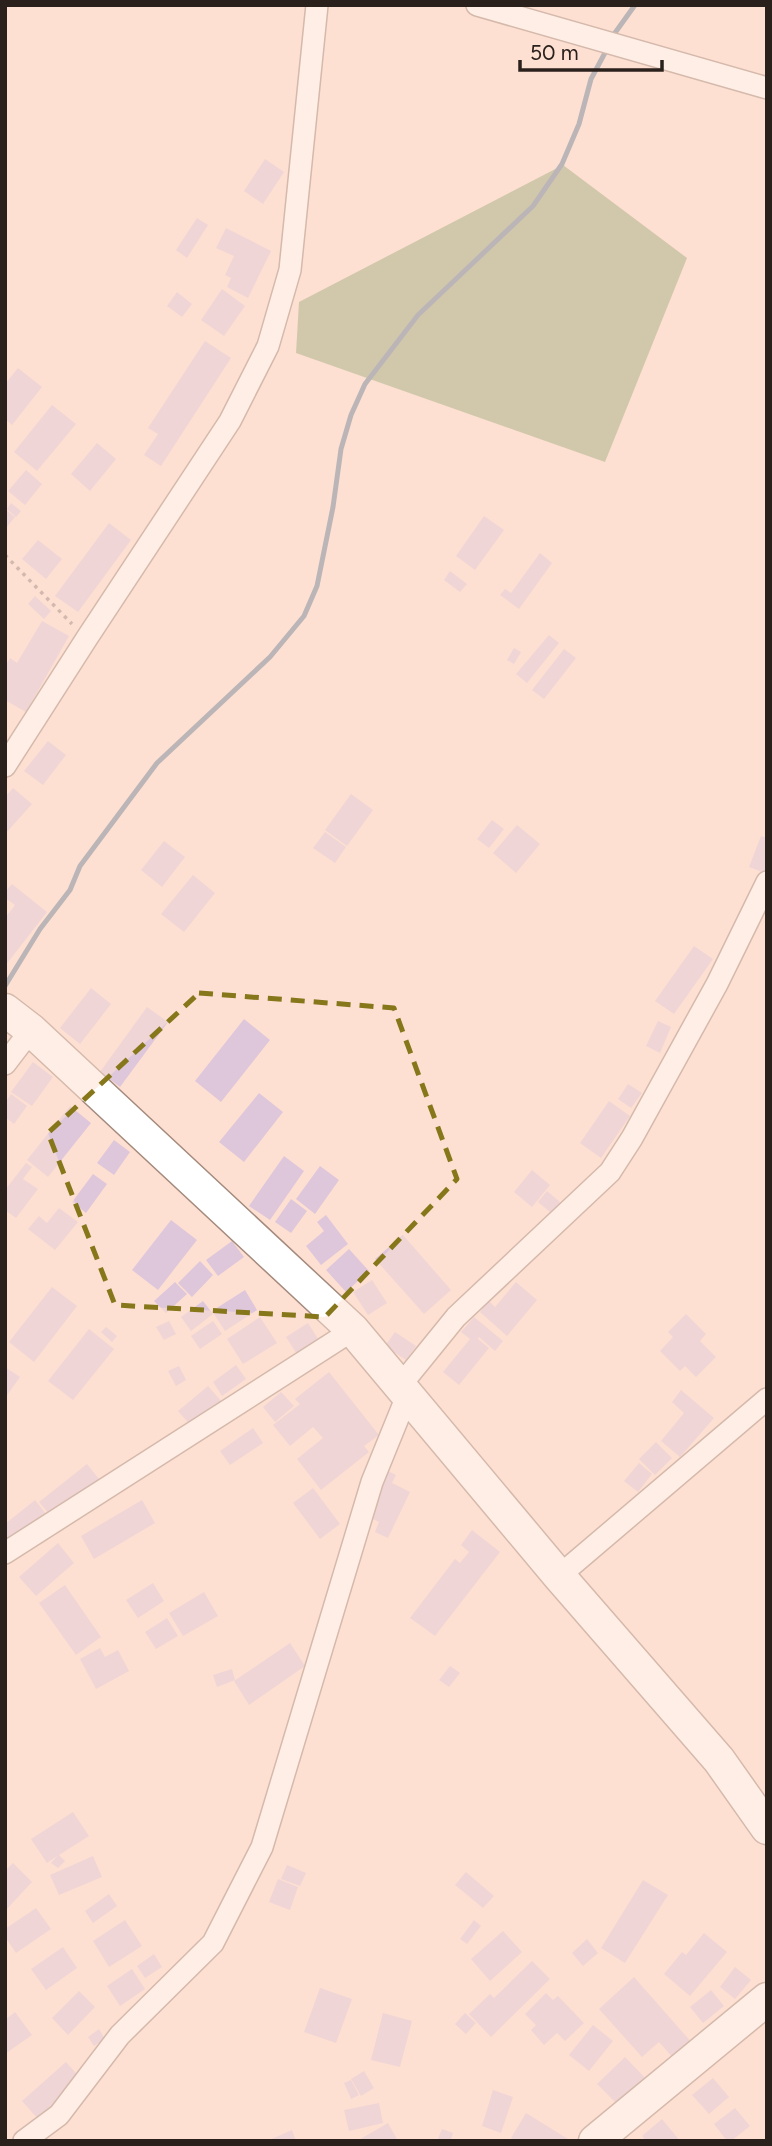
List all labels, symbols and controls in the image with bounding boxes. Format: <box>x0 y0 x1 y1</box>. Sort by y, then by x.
scale bar <box>520 28 662 72</box>
text: 50 m <box>530 40 579 65</box>

